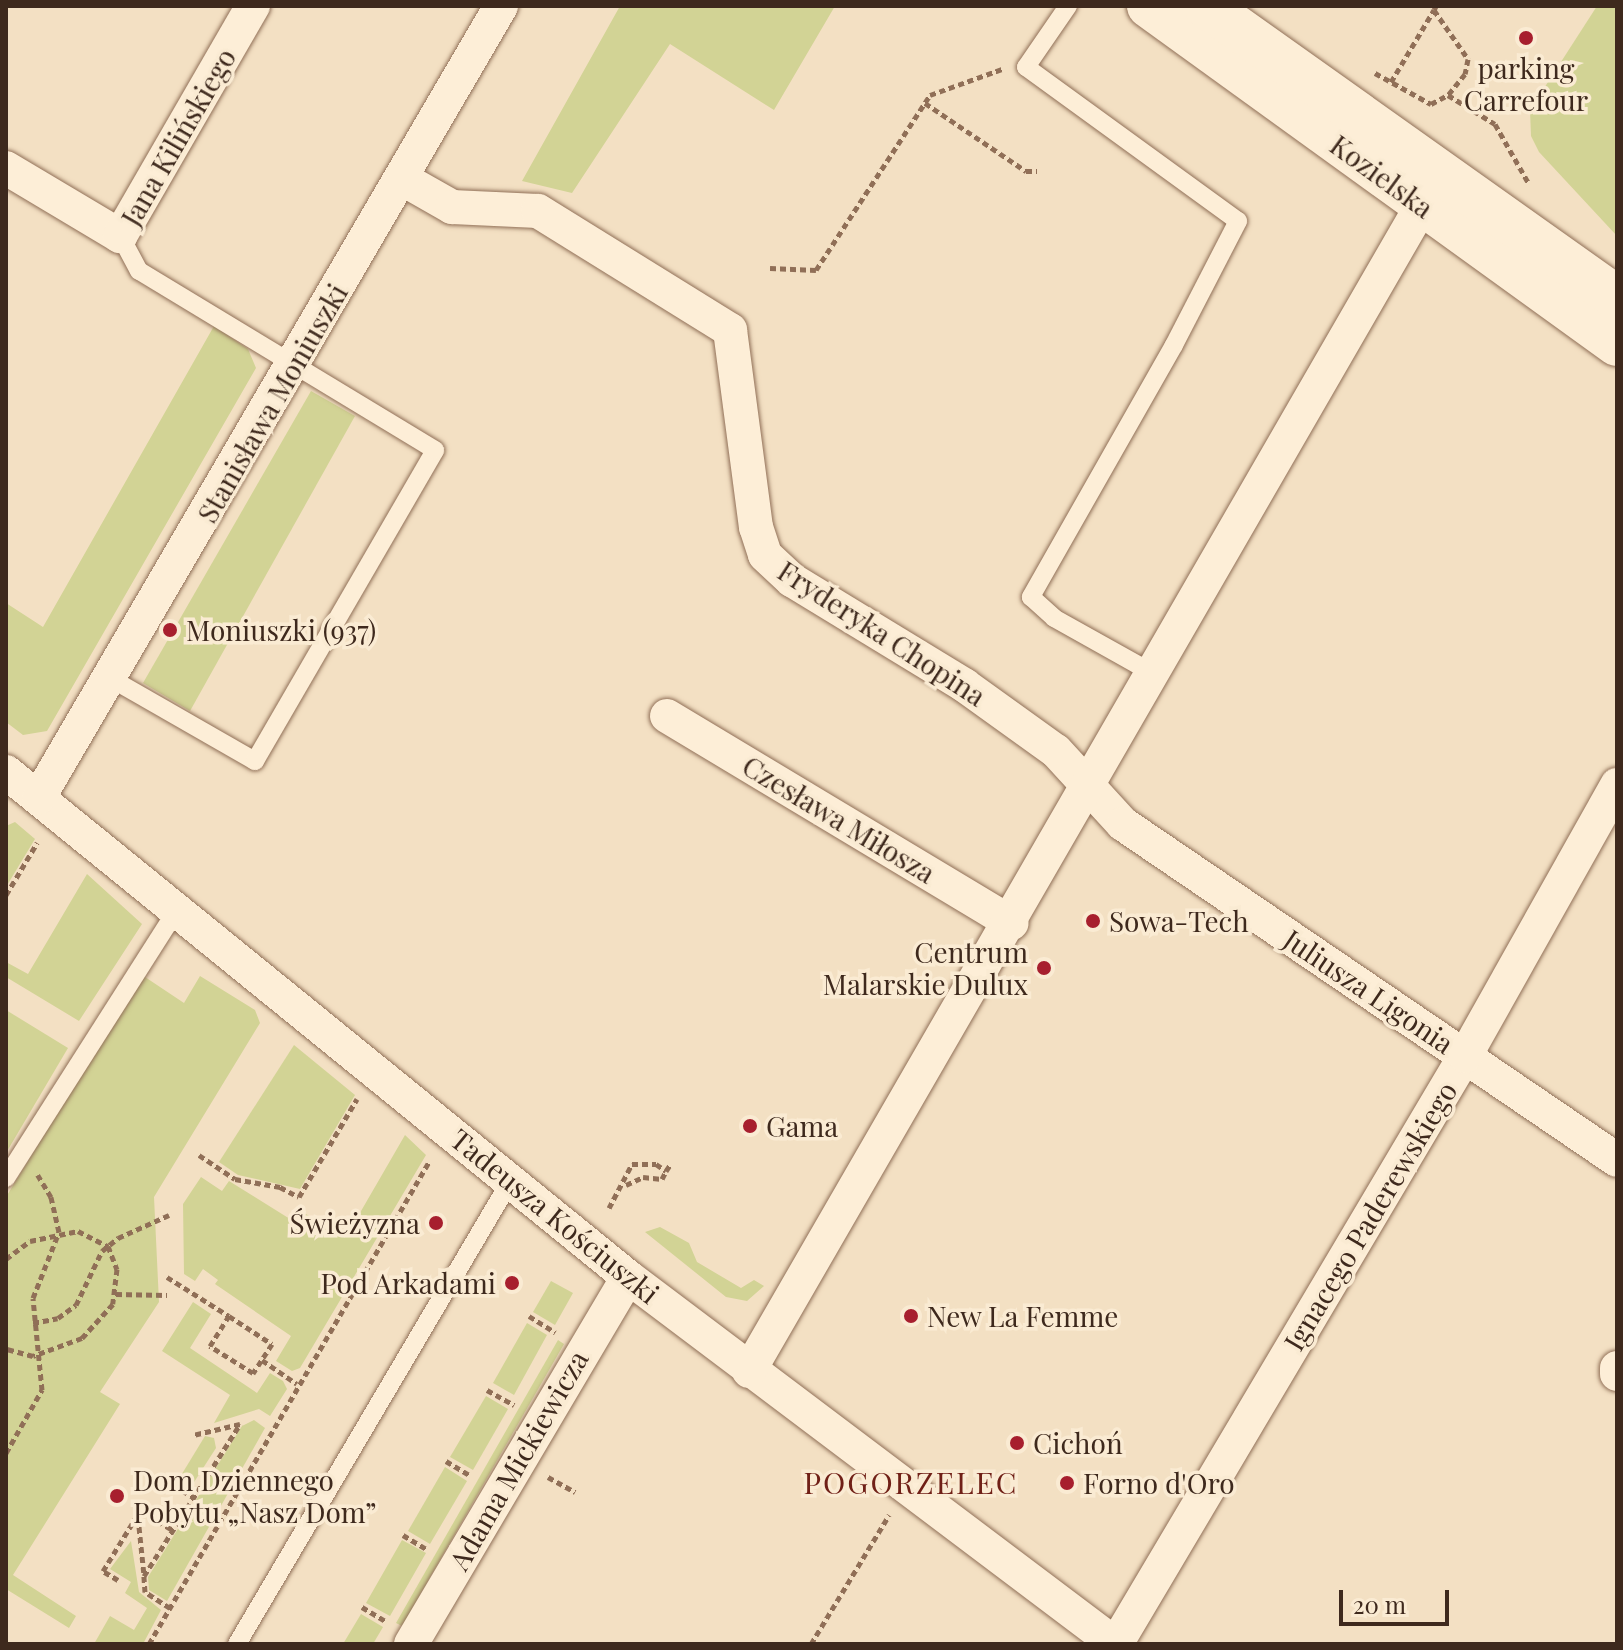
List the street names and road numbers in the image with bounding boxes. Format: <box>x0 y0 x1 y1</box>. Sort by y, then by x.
street label: Jana Kilińskiego <box>114 42 242 232</box>
street label: Kozielska <box>1324 127 1440 225</box>
street label: Stanisława Moniuszki <box>190 278 354 528</box>
street label: Fryderyka Chopina <box>772 553 992 713</box>
street label: Czesława Miłosza <box>737 748 941 890</box>
street label: Juliusza Ligonia <box>1278 922 1460 1060</box>
street label: Ignacego Paderewskiego <box>1276 1076 1464 1356</box>
street label: Tadeusza Kościuszki <box>444 1122 666 1310</box>
street label: Adama Mickiewicza <box>441 1344 595 1576</box>

